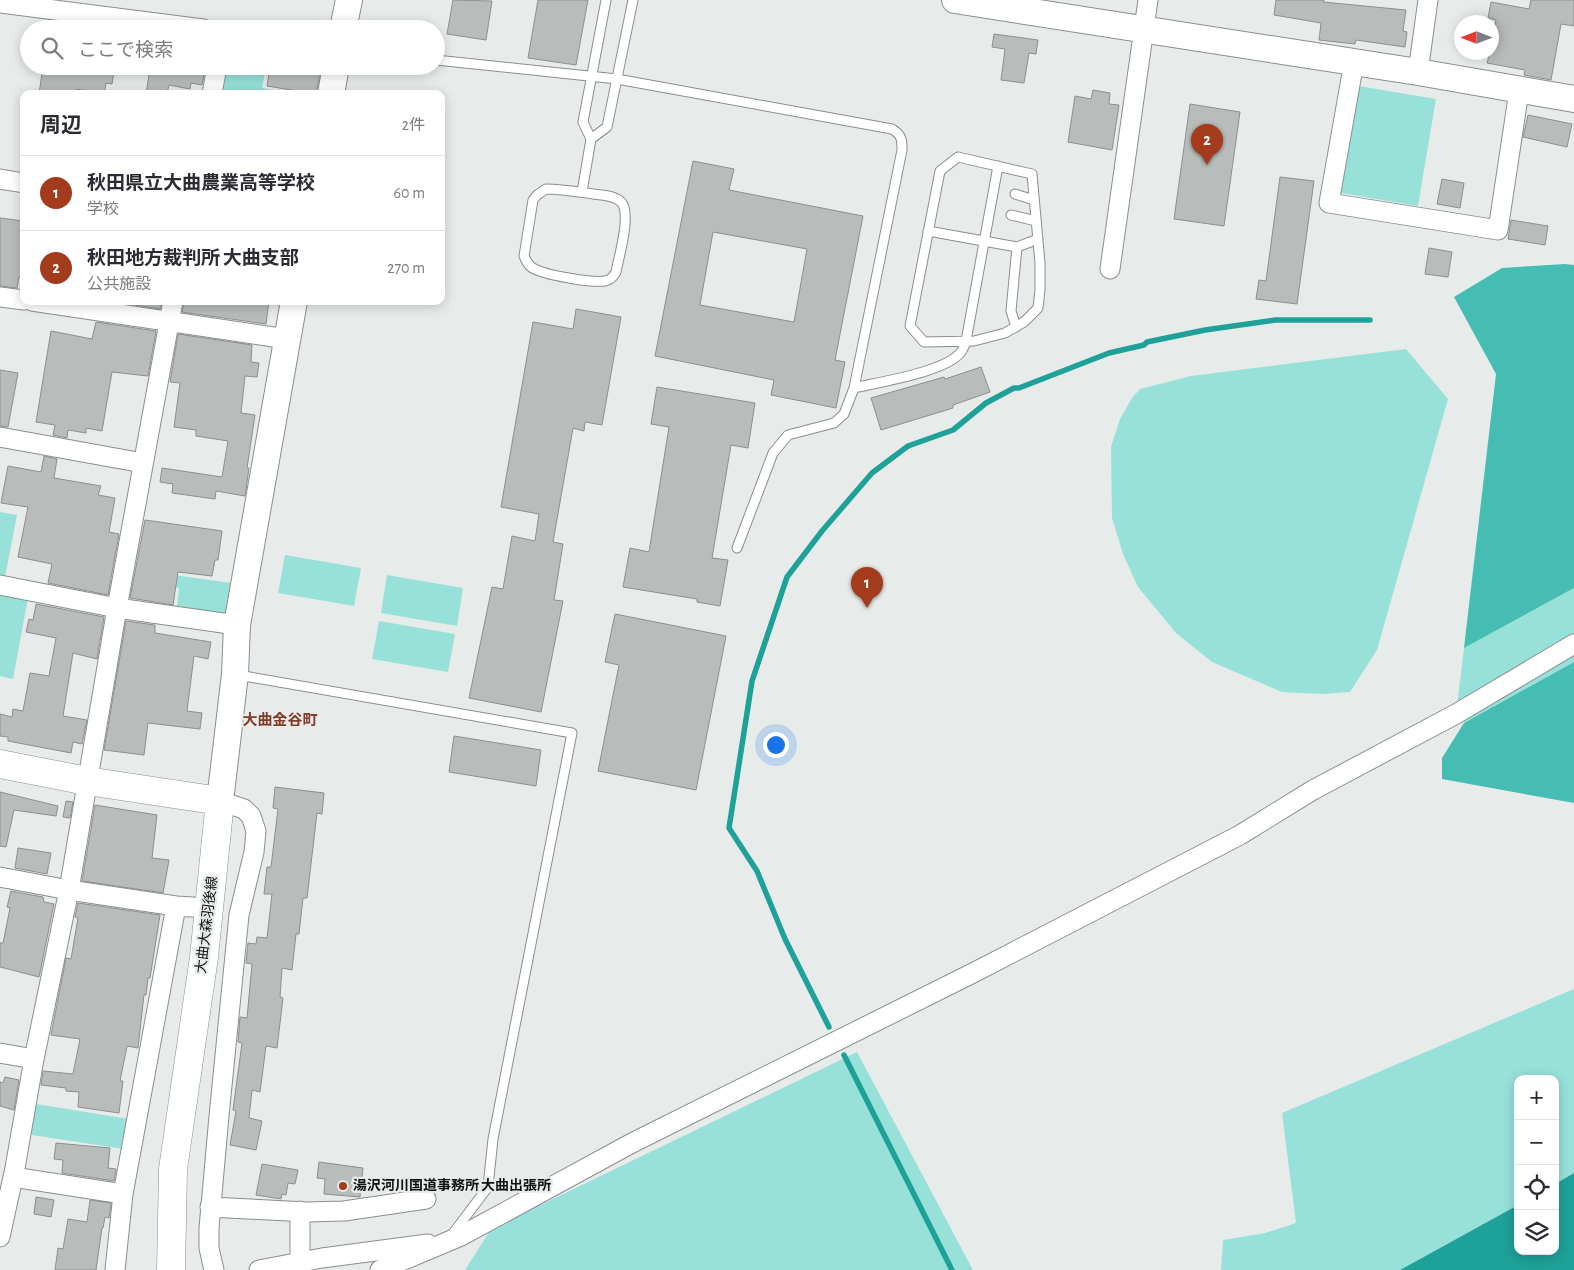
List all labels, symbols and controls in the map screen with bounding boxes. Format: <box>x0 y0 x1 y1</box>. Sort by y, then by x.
north arrow <box>1454 15 1499 60</box>
search box <box>20 20 445 75</box>
icon: search <box>38 34 66 62</box>
text: ここで検索 <box>78 41 173 60</box>
text: 周辺 <box>40 115 82 136</box>
text: 2件 <box>402 117 425 133</box>
pin: 2 <box>1191 124 1223 165</box>
text: 秋田県立大曲農業高等学校 <box>87 174 315 193</box>
text: 1 <box>53 185 59 201</box>
text: 60 m <box>394 185 425 201</box>
text: 学校 <box>87 201 119 217</box>
text: 秋田地方裁判所 大曲支部 <box>87 249 299 268</box>
text: 2 <box>52 260 60 276</box>
text: 270 m <box>387 260 425 276</box>
text: 公共施設 <box>87 276 151 292</box>
pin: 1 <box>851 567 883 608</box>
district label: 大曲金谷町 <box>242 712 318 728</box>
your location <box>763 732 789 758</box>
street label: 大曲大森羽後線 <box>193 875 220 974</box>
map controls <box>1514 1075 1559 1255</box>
button: + <box>1514 1075 1559 1120</box>
button: − <box>1514 1120 1559 1165</box>
button: locate <box>1514 1165 1559 1210</box>
place label: 湯沢河川国道事務所 大曲出張所 <box>353 1178 551 1193</box>
marker: 湯沢河川国道事務所 大曲出張所 <box>337 1180 349 1192</box>
button: layers <box>1514 1210 1559 1255</box>

